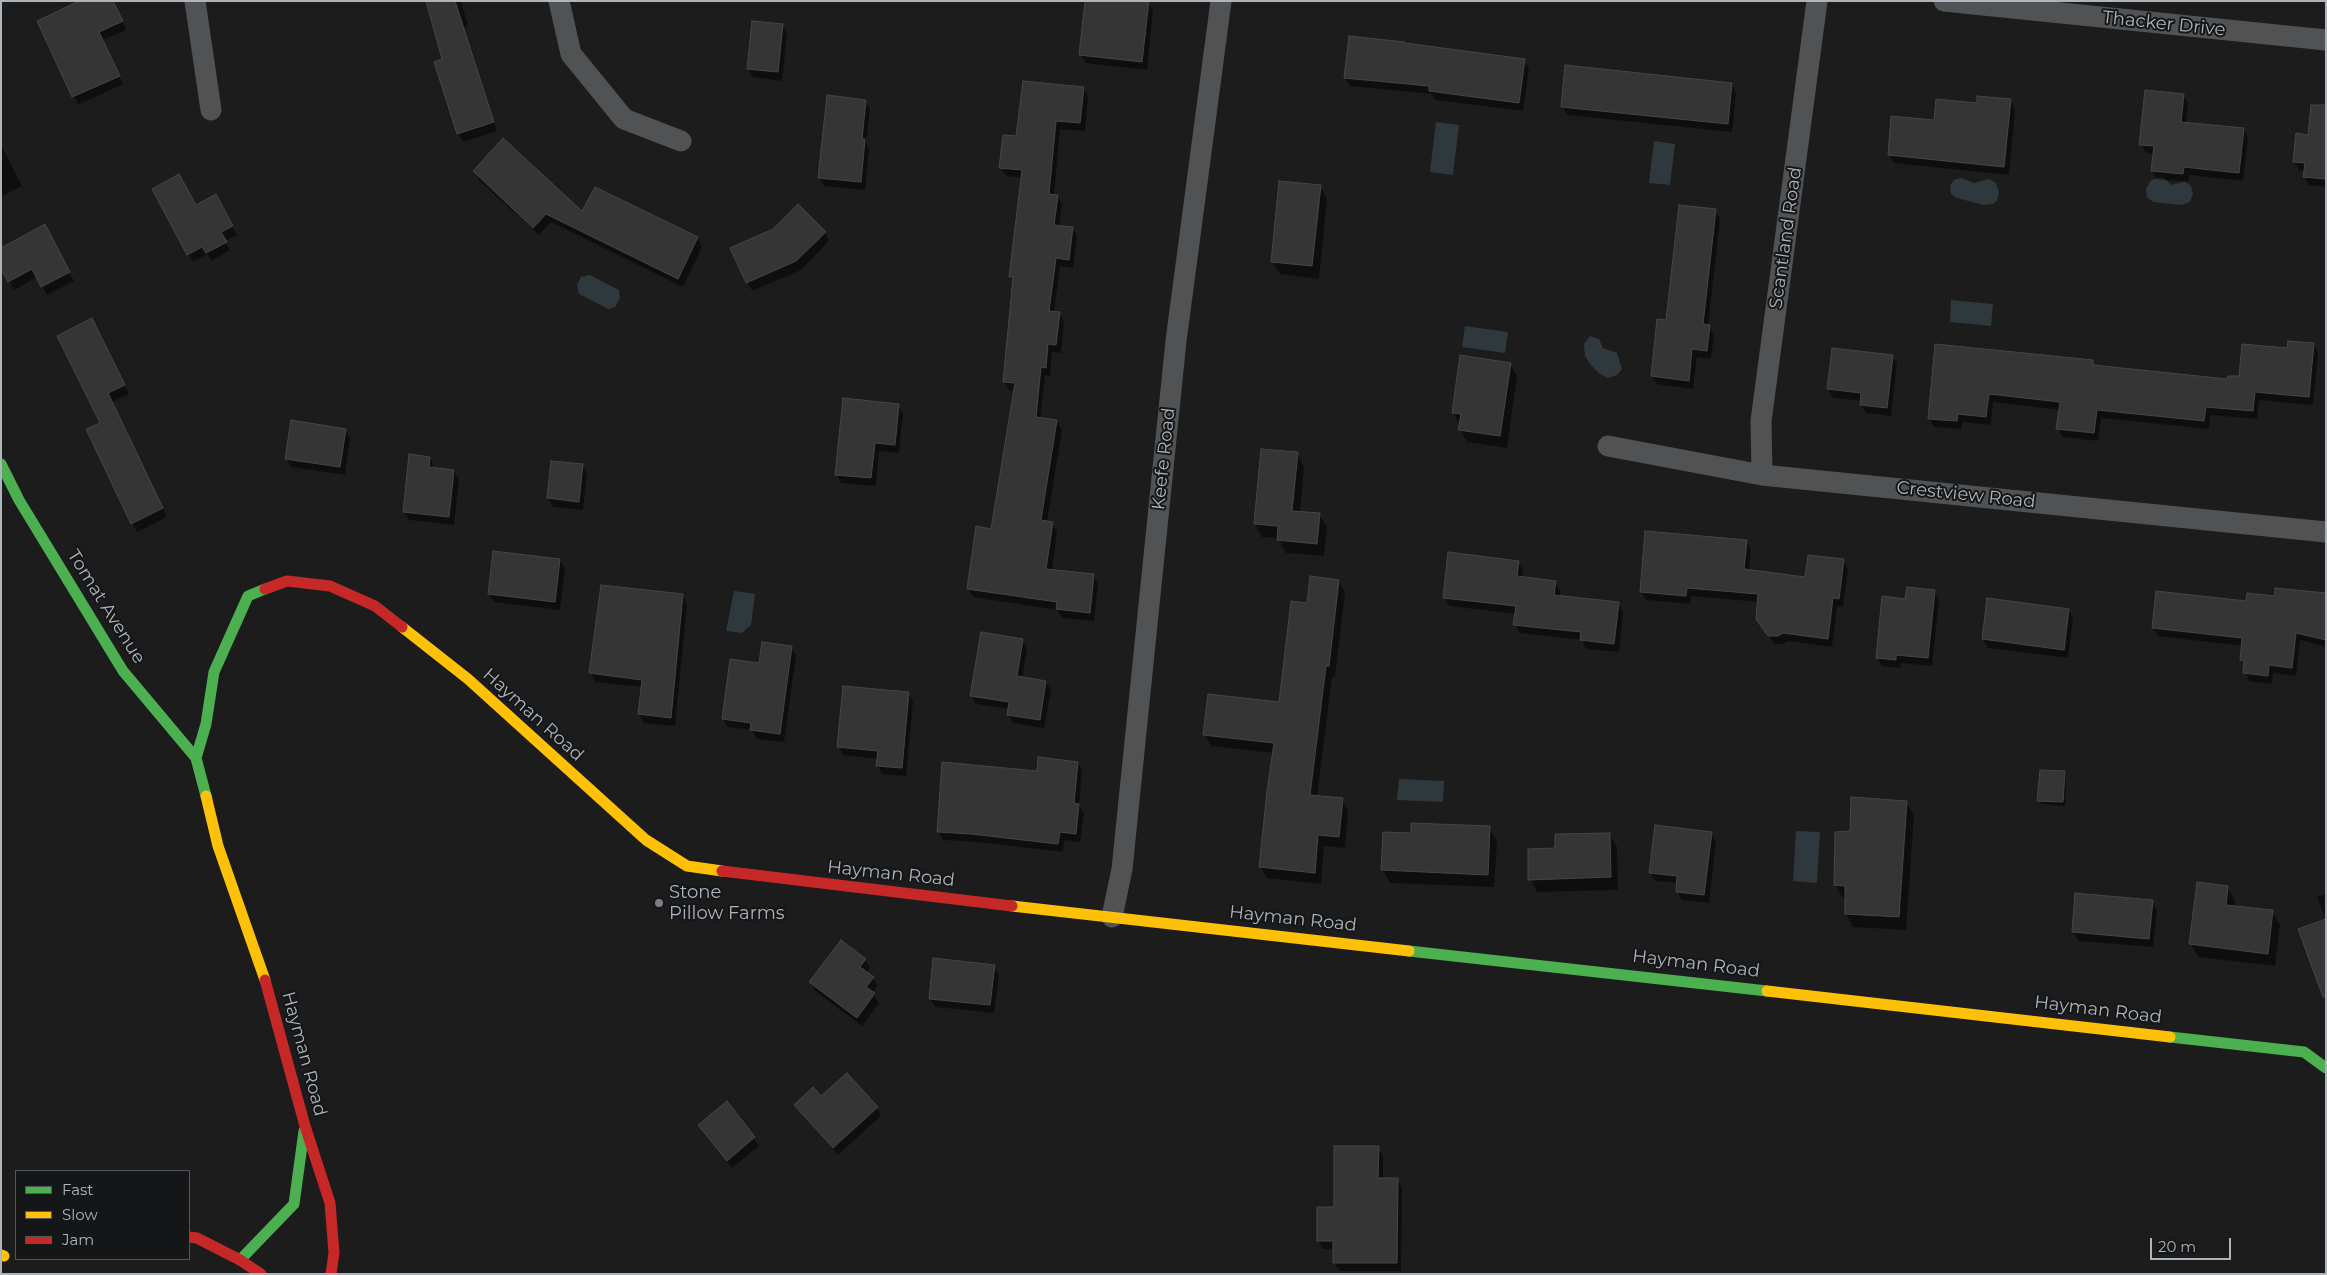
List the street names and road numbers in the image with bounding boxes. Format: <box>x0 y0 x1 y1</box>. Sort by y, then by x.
street label: Thacker Drive <box>2101 7 2227 41</box>
street label: Scantland Road <box>1765 166 1807 310</box>
street label: Keefe Road <box>1148 407 1180 511</box>
street label: Crestview Road <box>1896 477 2036 513</box>
street label: Tomat Avenue <box>62 546 150 668</box>
street label: Hayman Road <box>478 664 588 766</box>
street label: Hayman Road <box>826 857 956 891</box>
street label: Hayman Road <box>1228 902 1358 936</box>
street label: Hayman Road <box>1631 945 1761 983</box>
street label: Hayman Road <box>277 989 331 1119</box>
street label: Hayman Road <box>2033 991 2163 1029</box>

